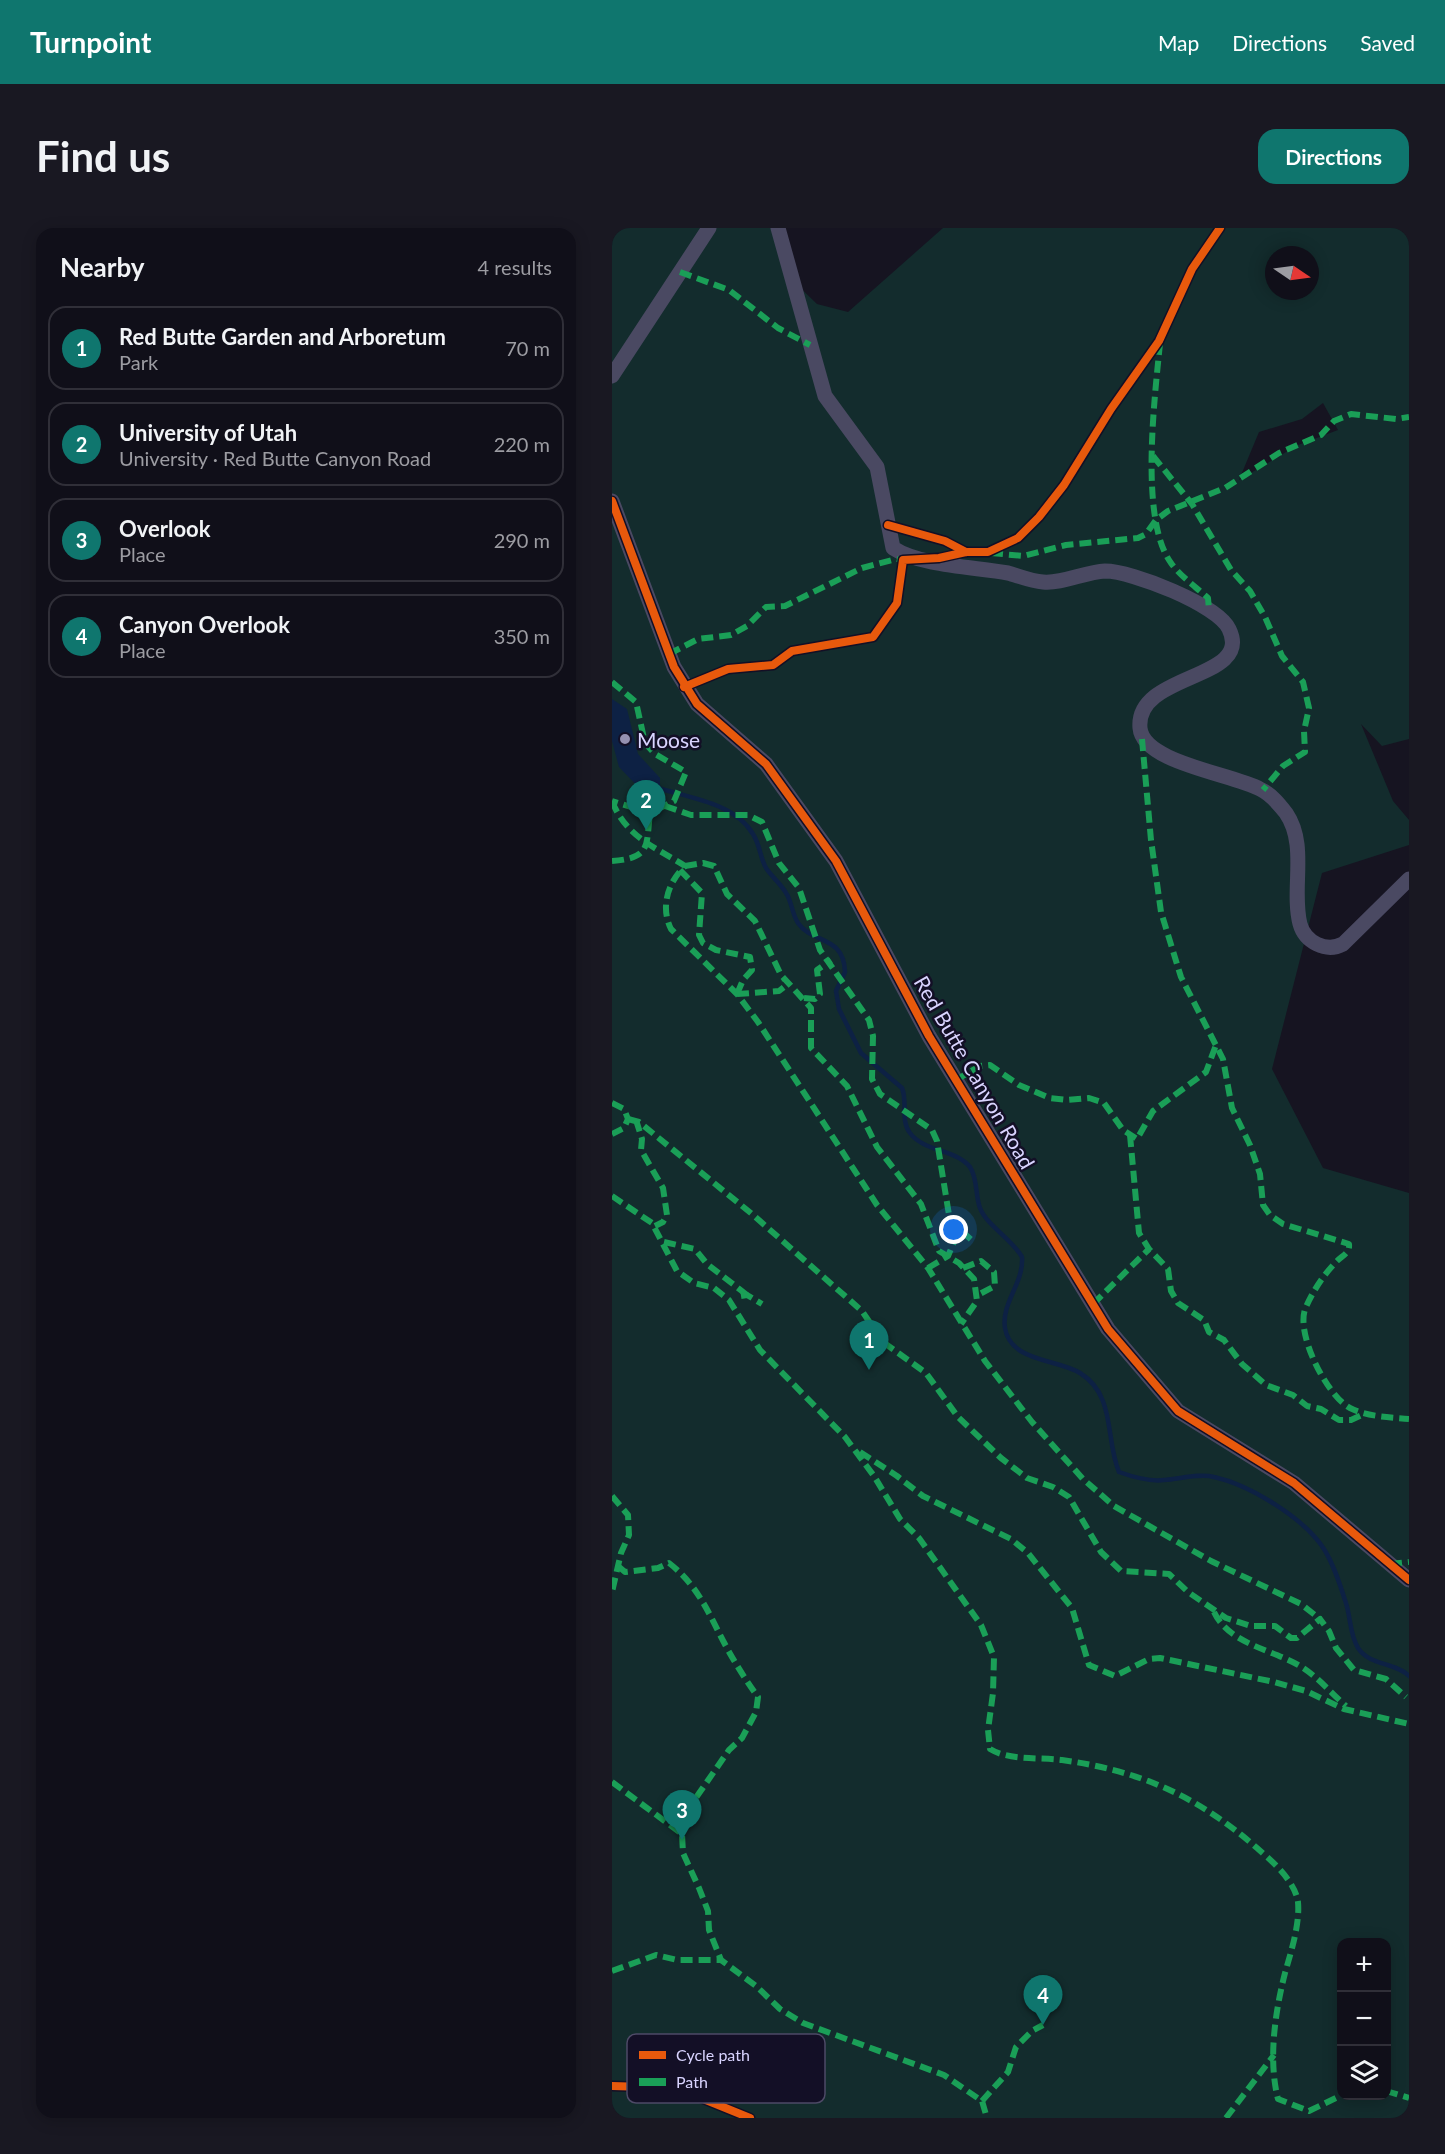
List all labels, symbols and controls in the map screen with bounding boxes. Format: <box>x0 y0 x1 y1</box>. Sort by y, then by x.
text: Turnpoint <box>30 25 151 59</box>
text: Map <box>1158 30 1199 55</box>
text: Directions <box>1232 30 1327 55</box>
text: Saved <box>1360 30 1415 55</box>
button: Directions <box>1258 129 1409 184</box>
text: Find us <box>36 131 170 181</box>
north arrow <box>1265 246 1319 300</box>
text: Nearby <box>60 251 145 283</box>
text: 4 results <box>477 255 552 279</box>
text: Red Butte Garden and Arboretum <box>119 323 446 350</box>
text: 1 <box>76 336 87 360</box>
text: 70 m <box>505 336 550 360</box>
text: Park <box>119 350 158 374</box>
text: University of Utah <box>119 419 297 446</box>
text: 2 <box>76 432 87 456</box>
text: 220 m <box>494 432 550 456</box>
text: University · Red Butte Canyon Road <box>119 446 431 470</box>
text: Overlook <box>119 515 210 542</box>
text: 3 <box>76 528 87 552</box>
text: 290 m <box>494 528 550 552</box>
text: Place <box>119 542 166 566</box>
text: Canyon Overlook <box>119 611 290 638</box>
text: 4 <box>76 624 87 648</box>
text: 350 m <box>494 624 550 648</box>
text: Place <box>119 638 166 662</box>
place label: Moose <box>637 727 700 752</box>
marker: Moose <box>618 732 632 746</box>
pin: 2 <box>627 780 666 830</box>
street label: Red Butte Canyon Road <box>910 971 1040 1173</box>
your location <box>939 1215 968 1244</box>
pin: 1 <box>850 1320 888 1370</box>
pin: 3 <box>662 1790 702 1840</box>
map controls <box>1337 1938 1391 2100</box>
button: + <box>1337 1938 1391 1992</box>
pin: 4 <box>1024 1976 1062 2025</box>
button: − <box>1337 1992 1391 2046</box>
legend <box>627 2034 825 2103</box>
text: Cycle path <box>676 2045 750 2064</box>
button: layers <box>1337 2046 1391 2100</box>
text: Path <box>676 2072 708 2091</box>

